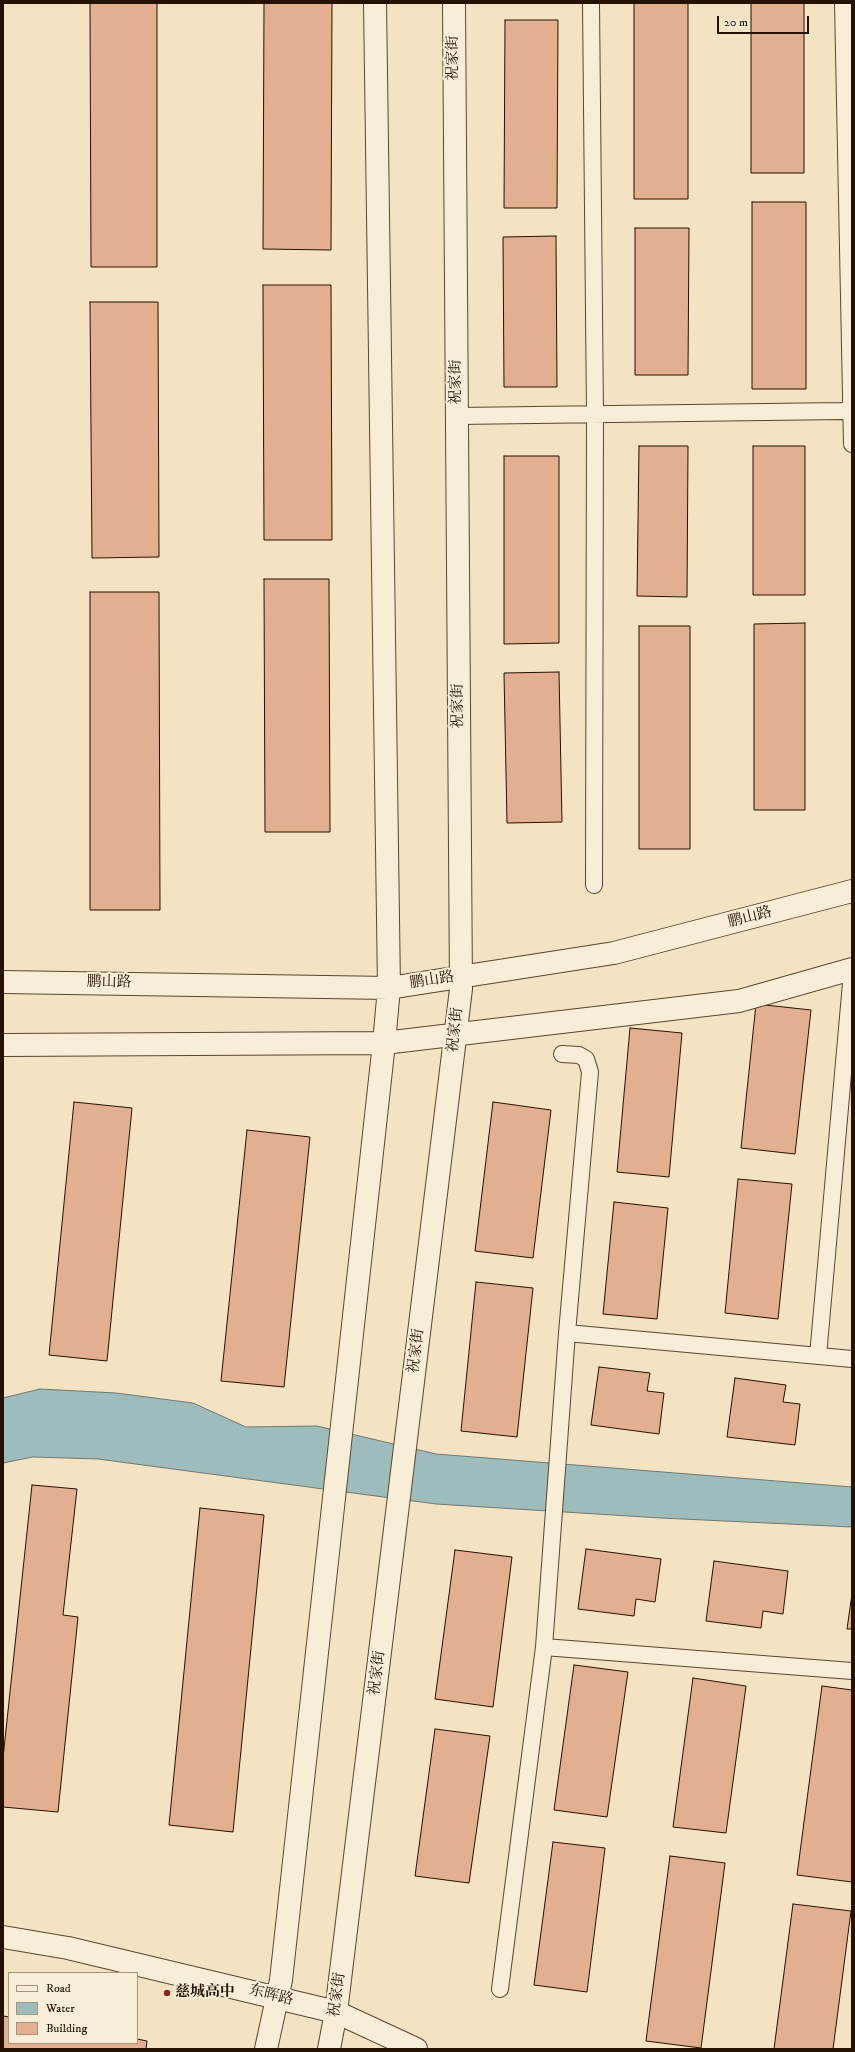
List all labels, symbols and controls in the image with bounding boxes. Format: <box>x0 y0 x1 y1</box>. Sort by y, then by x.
scale bar <box>719 8 811 34</box>
text: 20 m <box>724 15 748 30</box>
street label: 祝家街 <box>445 36 463 80</box>
street label: 祝家街 <box>448 360 466 404</box>
street label: 祝家街 <box>450 684 468 728</box>
street label: 鹏山路 <box>726 904 774 932</box>
street label: 鹏山路 <box>408 969 456 993</box>
street label: 鹏山路 <box>86 974 132 992</box>
street label: 祝家街 <box>445 1007 467 1053</box>
street label: 祝家街 <box>405 1328 429 1374</box>
street label: 祝家街 <box>366 1650 390 1696</box>
street label: 祝家街 <box>326 1971 350 2019</box>
legend <box>8 1972 138 2044</box>
text: Road <box>46 1981 71 1996</box>
street label: 东晖路 <box>247 1982 295 2010</box>
place label: 慈城高中 <box>175 1984 235 2002</box>
marker: 慈城高中 <box>162 1988 172 1998</box>
text: Water <box>46 2001 75 2016</box>
text: Building <box>46 2021 87 2036</box>

